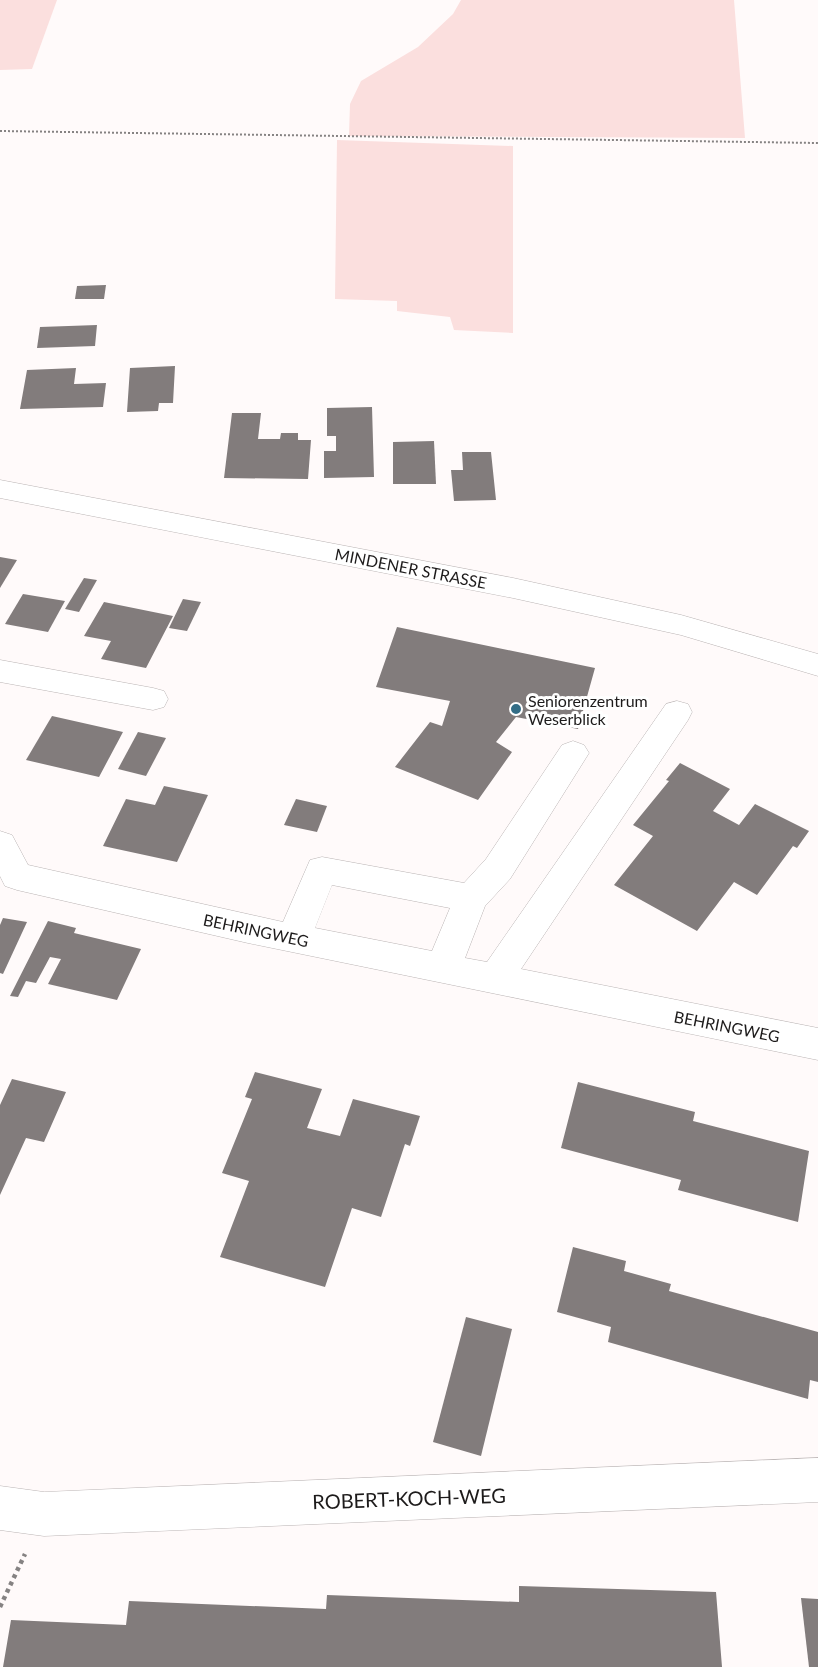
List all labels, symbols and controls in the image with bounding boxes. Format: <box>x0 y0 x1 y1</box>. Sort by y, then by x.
street label: MINDENER STRASSE <box>334 544 488 592</box>
place label: Seniorenzentrum Weserblick <box>528 691 648 728</box>
marker: Seniorenzentrum Weserblick <box>509 702 523 716</box>
street label: BEHRINGWEG <box>202 910 310 950</box>
street label: BEHRINGWEG <box>672 1006 782 1046</box>
street label: ROBERT-KOCH-WEG <box>312 1483 506 1513</box>

